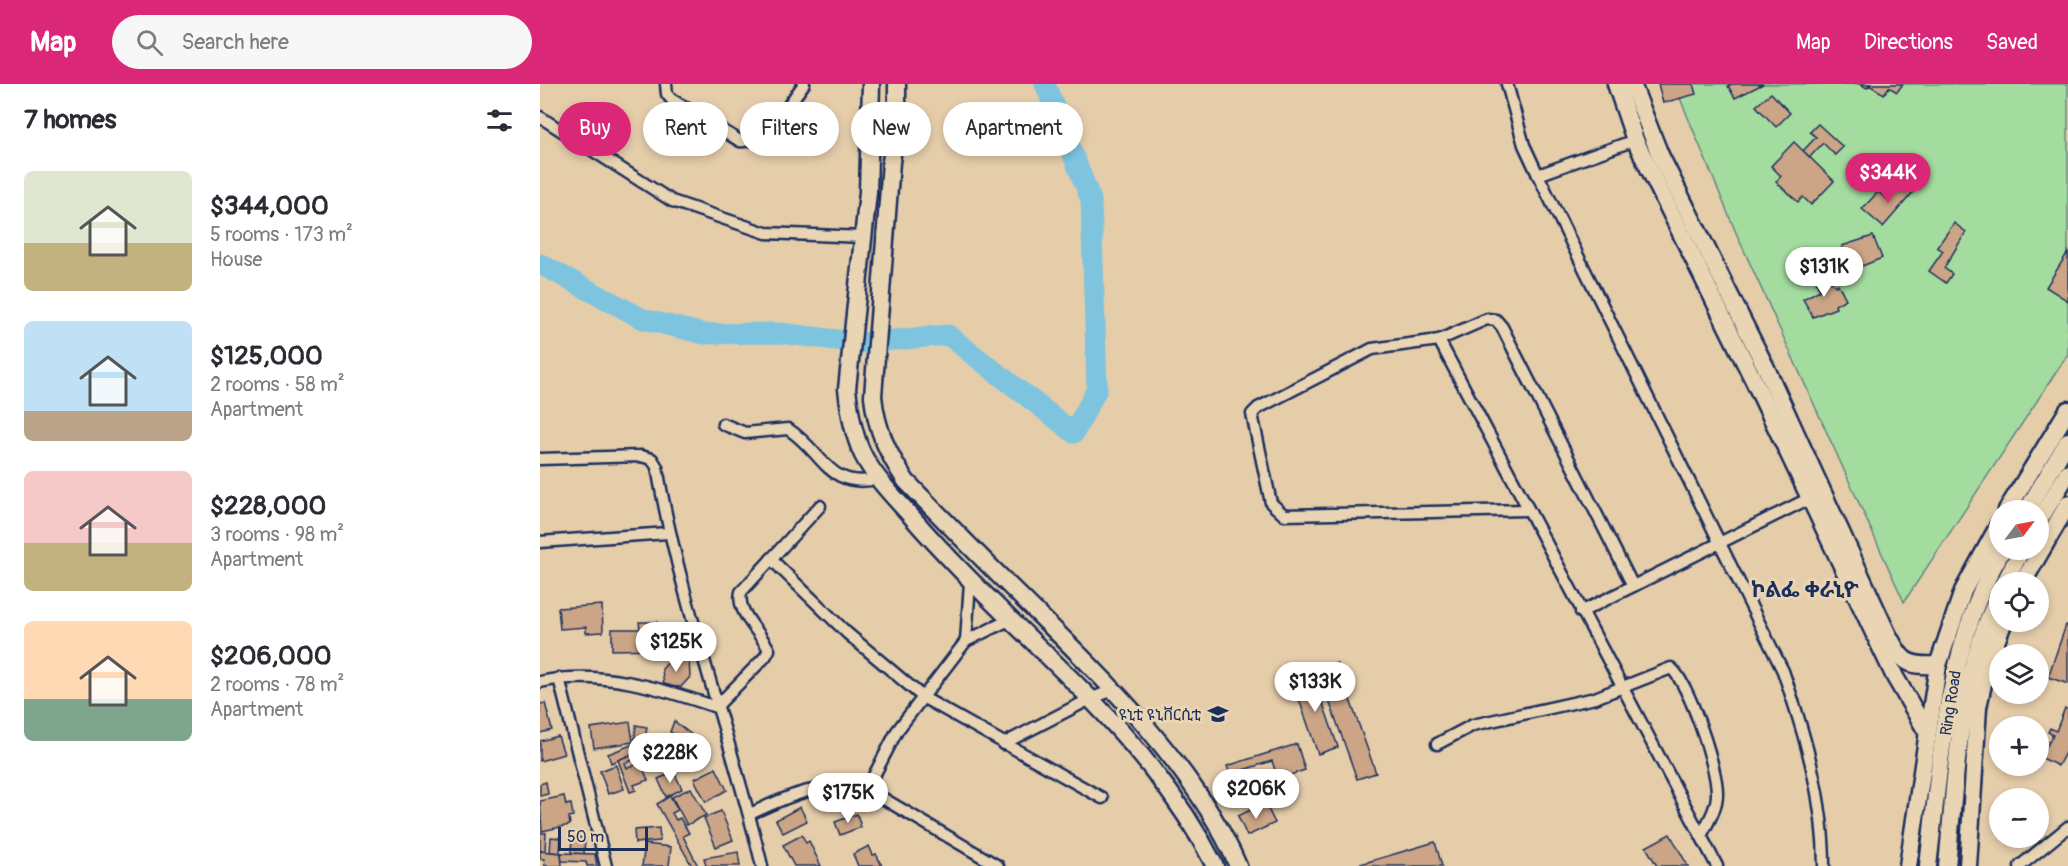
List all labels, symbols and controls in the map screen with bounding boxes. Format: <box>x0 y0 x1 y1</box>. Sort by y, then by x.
search box <box>112 15 532 69</box>
text: Map <box>30 25 76 60</box>
icon: search <box>133 26 166 59</box>
text: Search here <box>181 28 289 56</box>
text: Map <box>1796 29 1831 56</box>
text: Directions <box>1864 29 1953 56</box>
text: Saved <box>1986 29 2038 56</box>
chip: Buy <box>558 102 631 156</box>
chip: Rent <box>643 102 728 156</box>
chip: Filters <box>740 102 839 156</box>
chip: New <box>851 102 931 156</box>
chip: Apartment <box>943 102 1083 156</box>
text: 7 homes <box>24 104 116 136</box>
icon: filters <box>483 104 516 137</box>
pin: $344K <box>1846 153 1930 204</box>
text: $344K <box>1859 160 1917 185</box>
text: $344,000 <box>210 190 329 222</box>
icon: home <box>72 195 144 267</box>
text: 5 rooms · 173 m² <box>210 222 353 247</box>
text: House <box>210 247 262 272</box>
pin: $131K <box>1782 247 1866 298</box>
text: $131K <box>1799 254 1849 279</box>
text: $125,000 <box>210 340 323 372</box>
icon: home <box>72 345 144 417</box>
text: 2 rooms · 58 m² <box>210 372 345 397</box>
text: Apartment <box>210 397 303 422</box>
text: $228,000 <box>210 490 326 522</box>
icon: home <box>72 495 144 567</box>
north arrow <box>1989 500 2049 560</box>
map controls <box>1989 500 2049 848</box>
text: 3 rooms · 98 m² <box>210 522 344 547</box>
text: Apartment <box>210 547 303 572</box>
button: locate <box>1989 572 2049 632</box>
district label: ኮልፌ ቀራኒዮ <box>1751 576 1860 604</box>
pin: $125K <box>634 622 718 673</box>
text: $125K <box>650 629 702 654</box>
text: $206,000 <box>210 640 331 672</box>
button: layers <box>1989 644 2049 704</box>
icon: home <box>72 645 144 717</box>
pin: $133K <box>1273 662 1357 713</box>
text: $133K <box>1288 669 1342 694</box>
street label: Ring Road <box>1936 669 1966 737</box>
text: 2 rooms · 78 m² <box>210 672 344 697</box>
text: Apartment <box>210 697 303 722</box>
school or university icon: ዩኒቲ ዩኒቨርሲቲ <box>1206 702 1230 726</box>
place label: ዩኒቲ ዩኒቨርሲቲ <box>1118 705 1201 725</box>
button: + <box>1989 716 2049 776</box>
pin: $228K <box>628 733 712 784</box>
text: $228K <box>642 740 698 765</box>
pin: $206K <box>1214 769 1298 820</box>
pin: $175K <box>806 773 890 824</box>
text: $206K <box>1226 776 1286 801</box>
text: $175K <box>822 780 874 805</box>
button: − <box>1989 788 2049 848</box>
scale bar <box>558 824 648 852</box>
text: 50 m <box>567 827 604 847</box>

